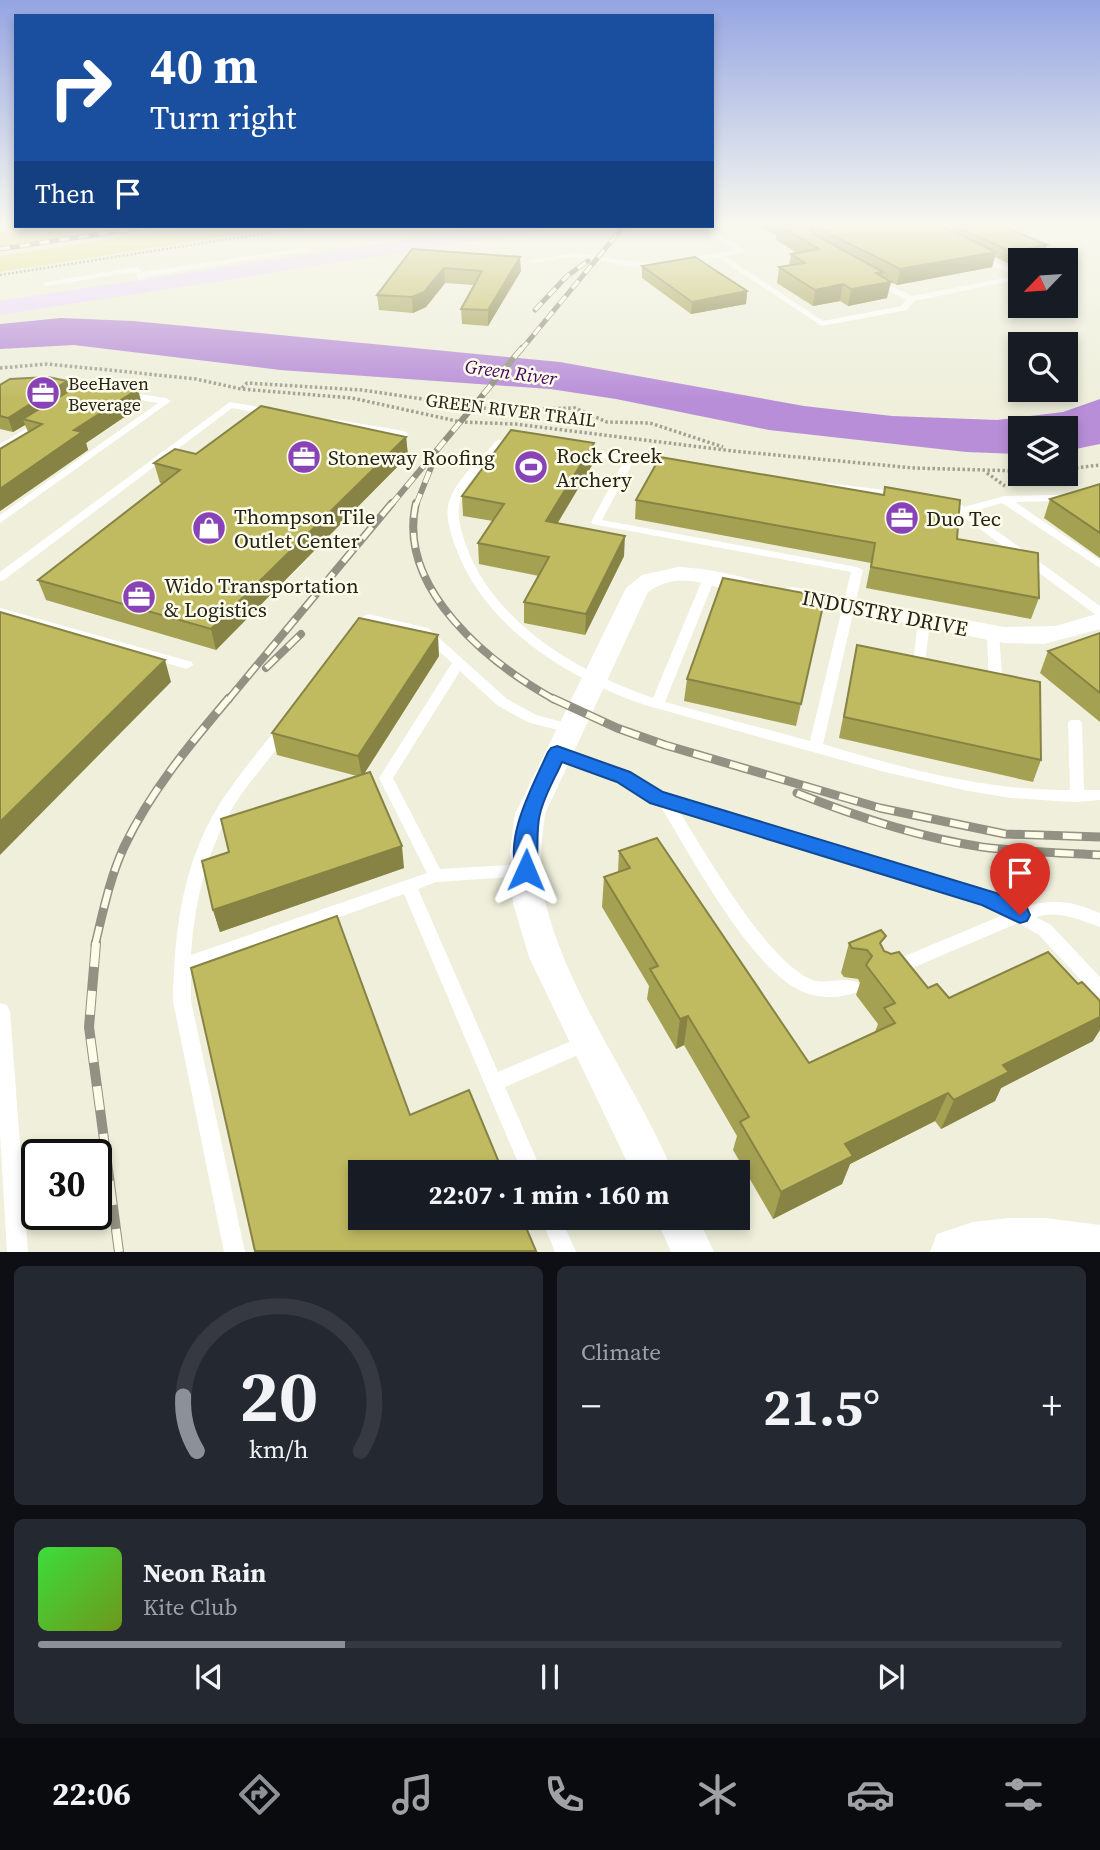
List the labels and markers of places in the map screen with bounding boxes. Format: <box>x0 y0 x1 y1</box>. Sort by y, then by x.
place label: BeeHaven Beverage <box>68 371 149 417</box>
office icon: BeeHaven Beverage <box>24 374 62 412</box>
office icon: Stoneway Roofing <box>285 438 323 476</box>
place label: Rock Creek Archery <box>556 441 663 494</box>
place label: Stoneway Roofing <box>328 443 495 472</box>
sports icon: Rock Creek Archery <box>512 448 550 486</box>
office icon: Duo Tec <box>883 499 921 537</box>
place label: Thompson Tile Outlet Center <box>234 502 375 555</box>
place label: Duo Tec <box>926 504 1001 533</box>
shop icon: Thompson Tile Outlet Center <box>190 509 228 547</box>
place label: Wido Transportation & Logistics <box>164 571 359 624</box>
office icon: Wido Transportation & Logistics <box>120 578 158 616</box>
pin <box>990 843 1050 915</box>

